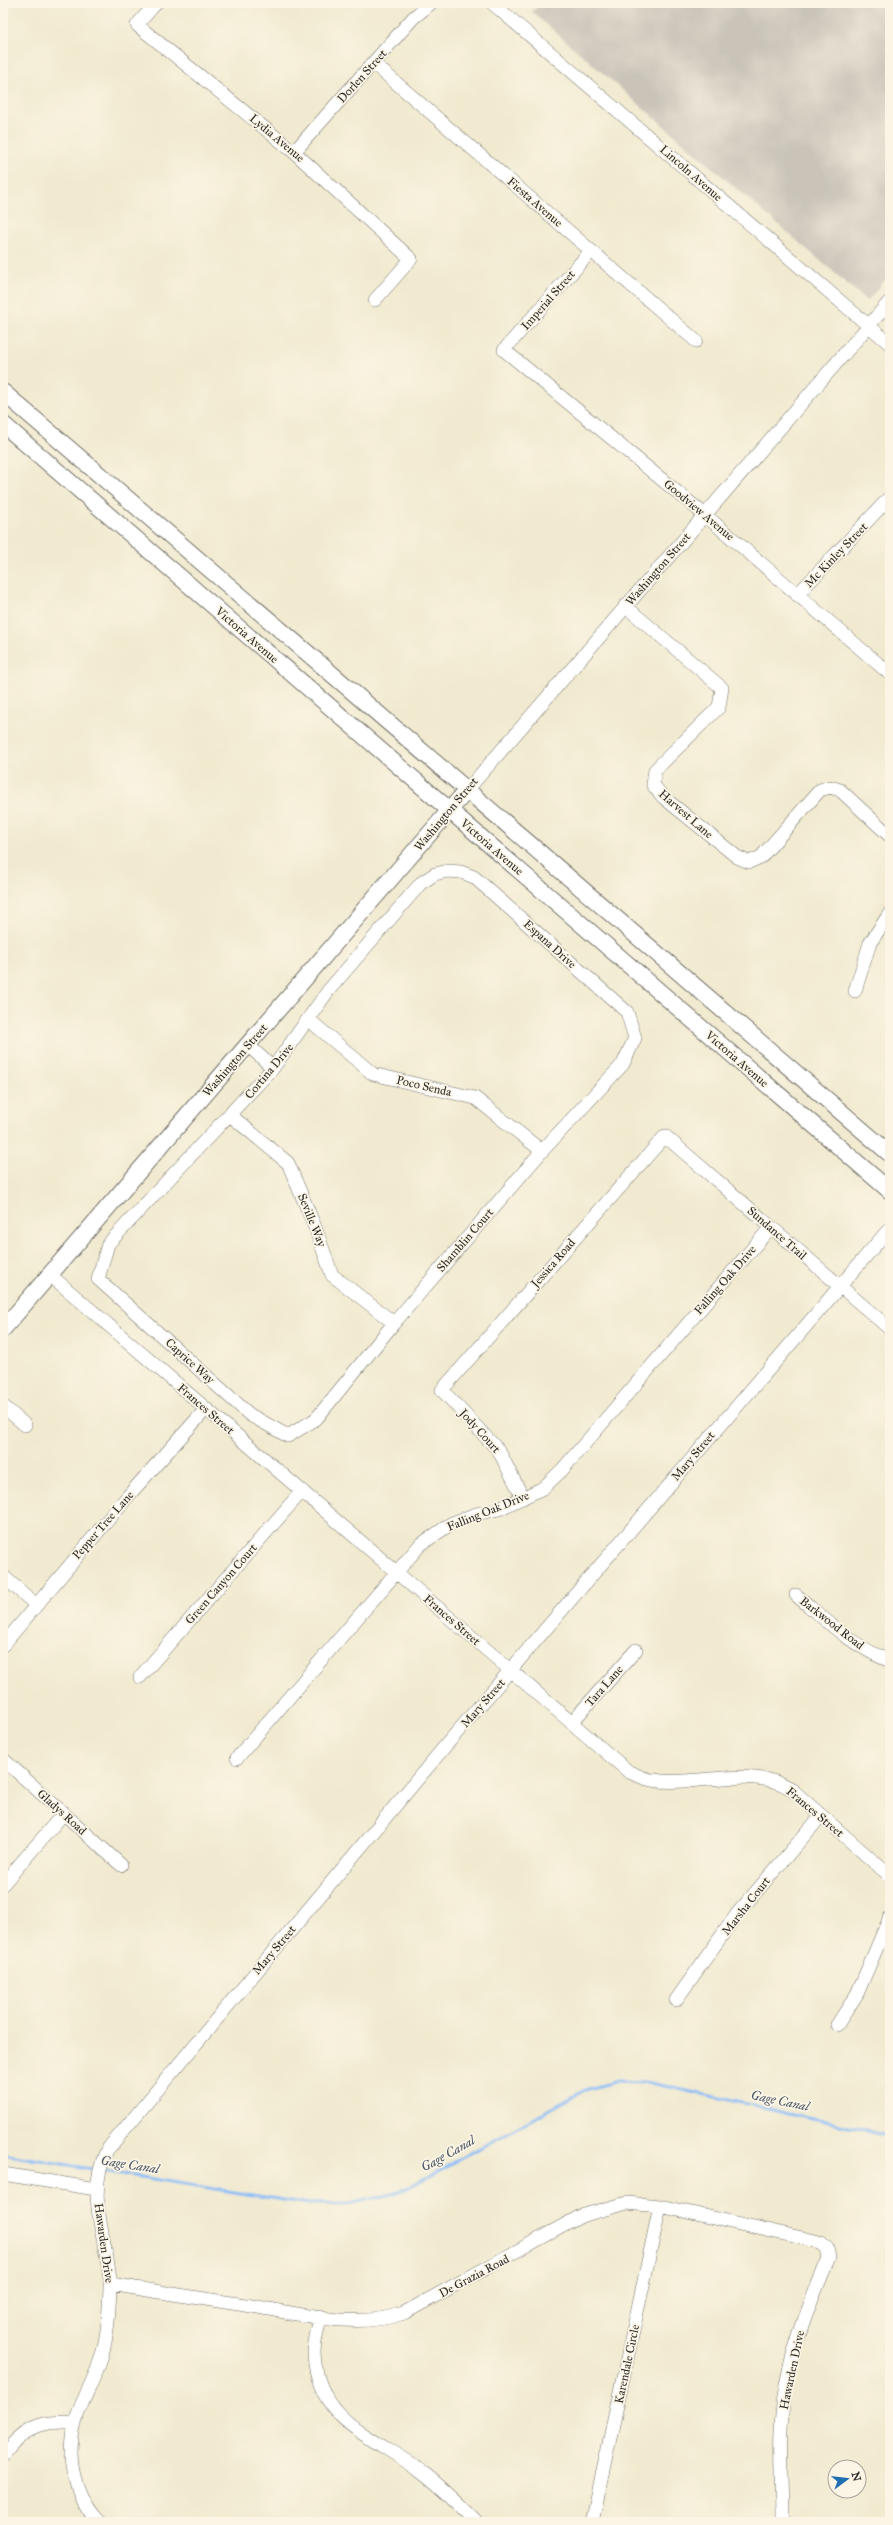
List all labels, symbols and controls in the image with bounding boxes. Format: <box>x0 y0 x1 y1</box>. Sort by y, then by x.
street label: Dorlen Street <box>334 46 390 106</box>
street label: Lydia Avenue <box>247 111 307 165</box>
street label: Lincoln Avenue <box>657 142 725 204</box>
street label: Fiesta Avenue <box>505 174 565 230</box>
street label: Imperial Street <box>518 267 578 333</box>
street label: Goodview Avenue <box>661 477 737 543</box>
street label: Mc Kinley Street <box>802 519 871 590</box>
street label: Washington Street <box>623 529 695 609</box>
street label: Victoria Avenue <box>212 603 281 666</box>
street label: Washington Street <box>411 774 482 854</box>
street label: Harvest Lane <box>656 787 716 841</box>
street label: Victoria Avenue <box>457 815 526 878</box>
street label: Espana Drive <box>521 917 579 971</box>
street label: Washington Street <box>200 1020 272 1100</box>
street label: Victoria Avenue <box>702 1027 771 1090</box>
street label: Cortina Drive <box>242 1040 296 1102</box>
street label: Poco Senda <box>395 1073 454 1099</box>
street label: Seville Way <box>295 1191 329 1249</box>
street label: Sundance Trail <box>744 1203 810 1263</box>
street label: Shamblin Court <box>434 1205 497 1275</box>
street label: Jessica Road <box>527 1236 579 1292</box>
street label: Falling Oak Drive <box>691 1242 760 1318</box>
street label: Caprice Way <box>163 1335 218 1387</box>
street label: Frances Street <box>175 1381 238 1438</box>
street label: Jody Court <box>455 1405 504 1457</box>
street label: Mary Street <box>668 1428 718 1483</box>
street label: Pepper Tree Lane <box>69 1488 137 1562</box>
street label: Falling Oak Drive <box>445 1488 531 1535</box>
street label: Green Canyon Court <box>182 1540 260 1627</box>
street label: Frances Street <box>421 1592 484 1649</box>
street label: Barkwood Road <box>797 1594 867 1652</box>
street label: Tara Lane <box>582 1662 626 1710</box>
street label: Mary Street <box>458 1675 508 1730</box>
street label: Frances Street <box>784 1784 847 1840</box>
street label: Gladys Road <box>35 1786 89 1838</box>
street label: Marsha Court <box>719 1873 774 1938</box>
street label: Mary Street <box>249 1922 299 1977</box>
water label: Gage Canal <box>749 2087 812 2115</box>
water label: Gage Canal <box>418 2132 479 2175</box>
water label: Gage Canal <box>100 2152 162 2178</box>
street label: Hawarden Drive <box>91 2202 117 2284</box>
street label: De Grazia Road <box>437 2252 511 2300</box>
street label: Karendale Circle <box>612 2323 642 2405</box>
street label: Hawarden Drive <box>777 2329 807 2411</box>
north arrow <box>827 2459 867 2499</box>
text: N <box>849 2470 864 2483</box>

